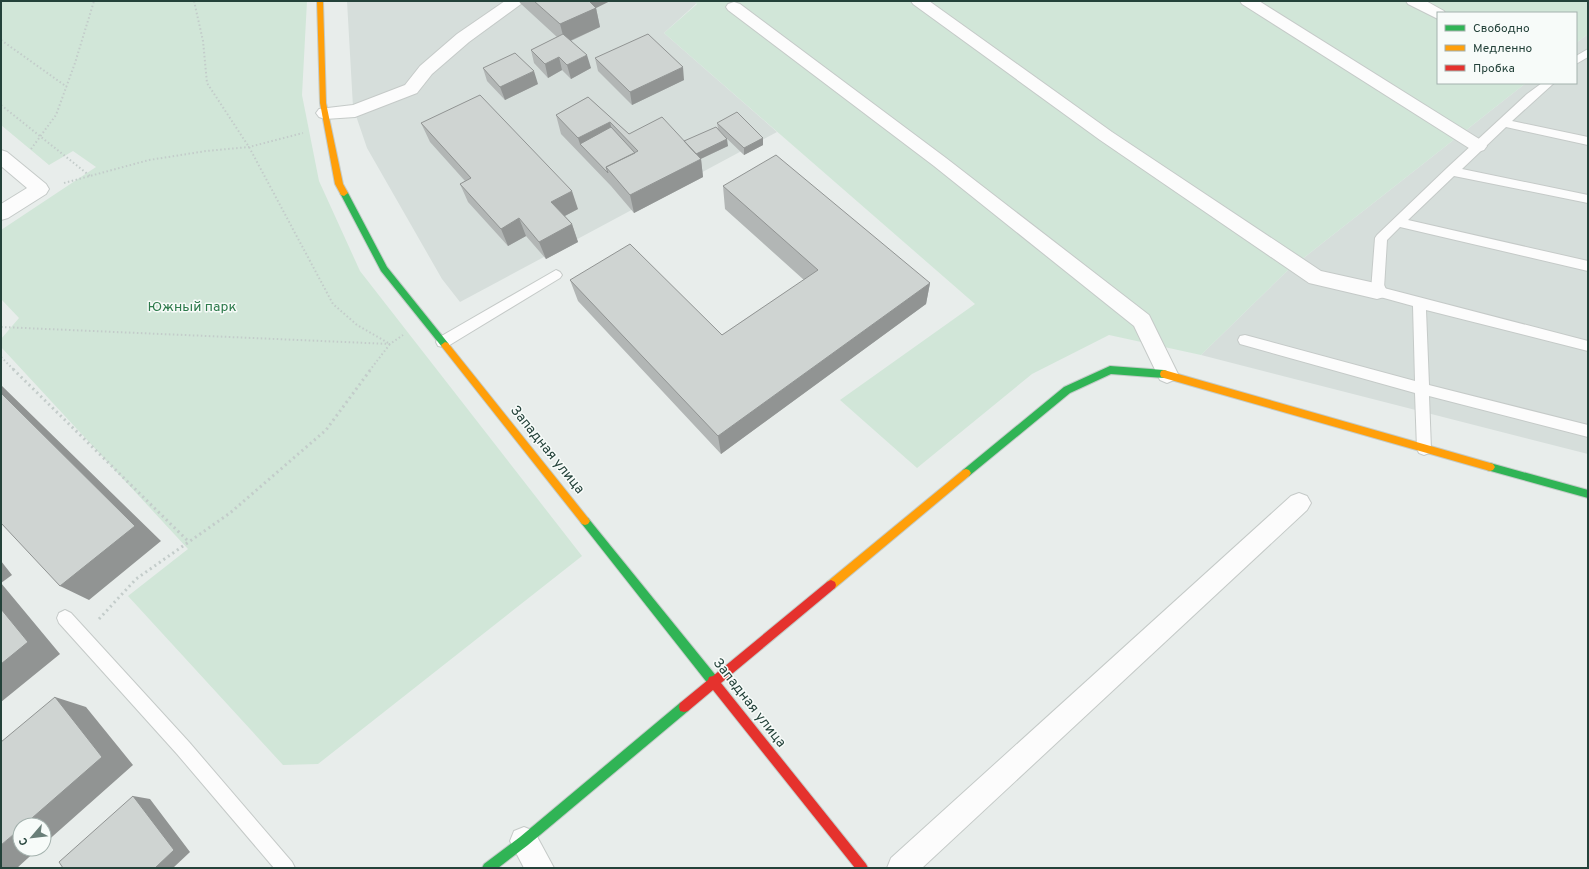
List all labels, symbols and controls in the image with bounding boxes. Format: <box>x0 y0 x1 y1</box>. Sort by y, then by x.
legend <box>1437 12 1577 84</box>
text: Свободно <box>1473 21 1530 37</box>
text: Медленно <box>1473 41 1533 57</box>
text: Пробка <box>1473 61 1515 77</box>
park label: Южный парк <box>147 299 237 316</box>
street label: Западная улица <box>506 402 588 498</box>
street label: Западная улица <box>709 655 789 751</box>
north arrow <box>12 817 52 857</box>
text: С <box>16 835 32 848</box>

